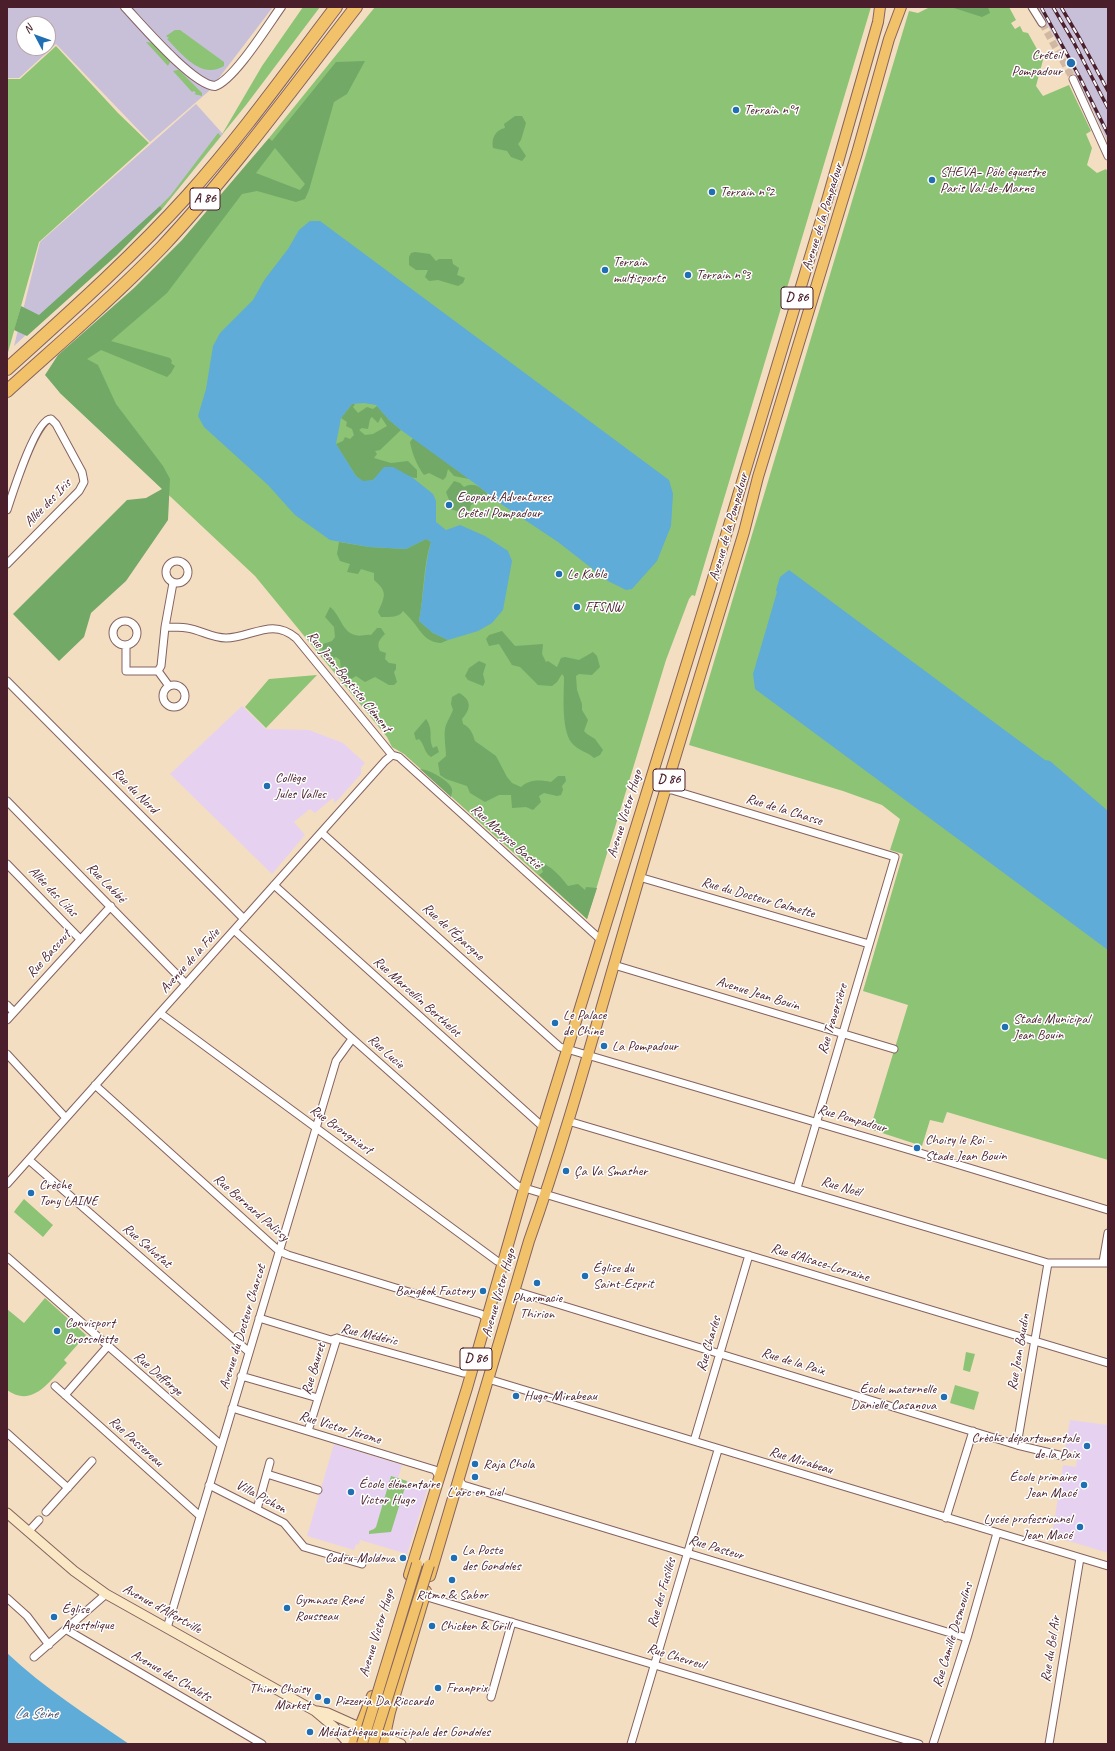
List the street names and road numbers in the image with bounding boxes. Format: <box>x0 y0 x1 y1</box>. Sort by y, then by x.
street label: Avenue de la Pompadour <box>799 161 847 273</box>
road number: A 86 <box>190 188 220 210</box>
road number: D 86 <box>781 287 813 309</box>
street label: Avenue de la Pompadour <box>706 471 752 583</box>
street label: Allée des Iris <box>21 475 75 531</box>
street label: Rue Jean-Baptiste Clément <box>303 628 395 736</box>
street label: Rue du Nord <box>109 765 161 817</box>
street label: Avenue Victor Hugo <box>604 768 646 860</box>
road number: D 86 <box>653 769 685 791</box>
street label: Rue de la Chasse <box>744 790 824 830</box>
street label: Rue Maryse Bastié <box>467 801 545 873</box>
street label: Rue Labbé <box>83 860 129 906</box>
street label: Allée des Lilas <box>25 863 81 921</box>
street label: Rue du Docteur Calmette <box>699 874 817 922</box>
street label: Rue de l'Épargne <box>419 900 487 964</box>
street label: Avenue de la Folie <box>157 925 223 997</box>
street label: Rue Bascout <box>23 927 75 981</box>
street label: Rue Marcellin Berthelot <box>370 953 464 1041</box>
street label: Avenue Jean Bouin <box>714 973 802 1015</box>
street label: Rue Traversière <box>814 982 852 1056</box>
street label: Rue Lucie <box>364 1031 408 1073</box>
street label: Rue Pompadour <box>816 1101 888 1137</box>
street label: Rue Brongniart <box>307 1102 375 1158</box>
street label: Rue Bernard Palissy <box>210 1171 292 1245</box>
street label: Rue Noël <box>819 1173 863 1201</box>
street label: Rue Salvetat <box>119 1220 175 1272</box>
street label: Rue d'Alsace-Lorraine <box>769 1240 871 1286</box>
street label: Avenue Victor Hugo <box>478 1247 520 1339</box>
street label: Avenue du Docteur Charcot <box>216 1263 270 1391</box>
street label: Rue Jean Baudin <box>1004 1313 1034 1391</box>
street label: Rue Charles <box>693 1315 725 1373</box>
street label: Rue Médéric <box>339 1320 399 1350</box>
street label: Rue Bauret <box>298 1341 330 1397</box>
street label: Rue de la Paix <box>759 1344 827 1380</box>
street label: Rue Defforge <box>130 1348 186 1400</box>
road number: D 86 <box>460 1348 492 1370</box>
street label: Rue Victor Jérome <box>297 1408 383 1448</box>
street label: Rue Passereau <box>105 1413 167 1471</box>
street label: Rue Mirabeau <box>767 1443 835 1479</box>
street label: Villa Pichon <box>233 1477 289 1517</box>
street label: Rue Pasteur <box>687 1532 745 1564</box>
street label: Rue des Fusillés <box>644 1556 680 1630</box>
street label: Avenue d'Alfortville <box>120 1580 204 1638</box>
street label: Rue Camille Desmoulins <box>929 1581 977 1689</box>
street label: Avenue Victor Hugo <box>356 1587 398 1679</box>
street label: Rue du Bel Air <box>1037 1615 1065 1683</box>
street label: Rue Chevreul <box>645 1640 707 1674</box>
street label: Avenue des Chalets <box>128 1646 214 1706</box>

